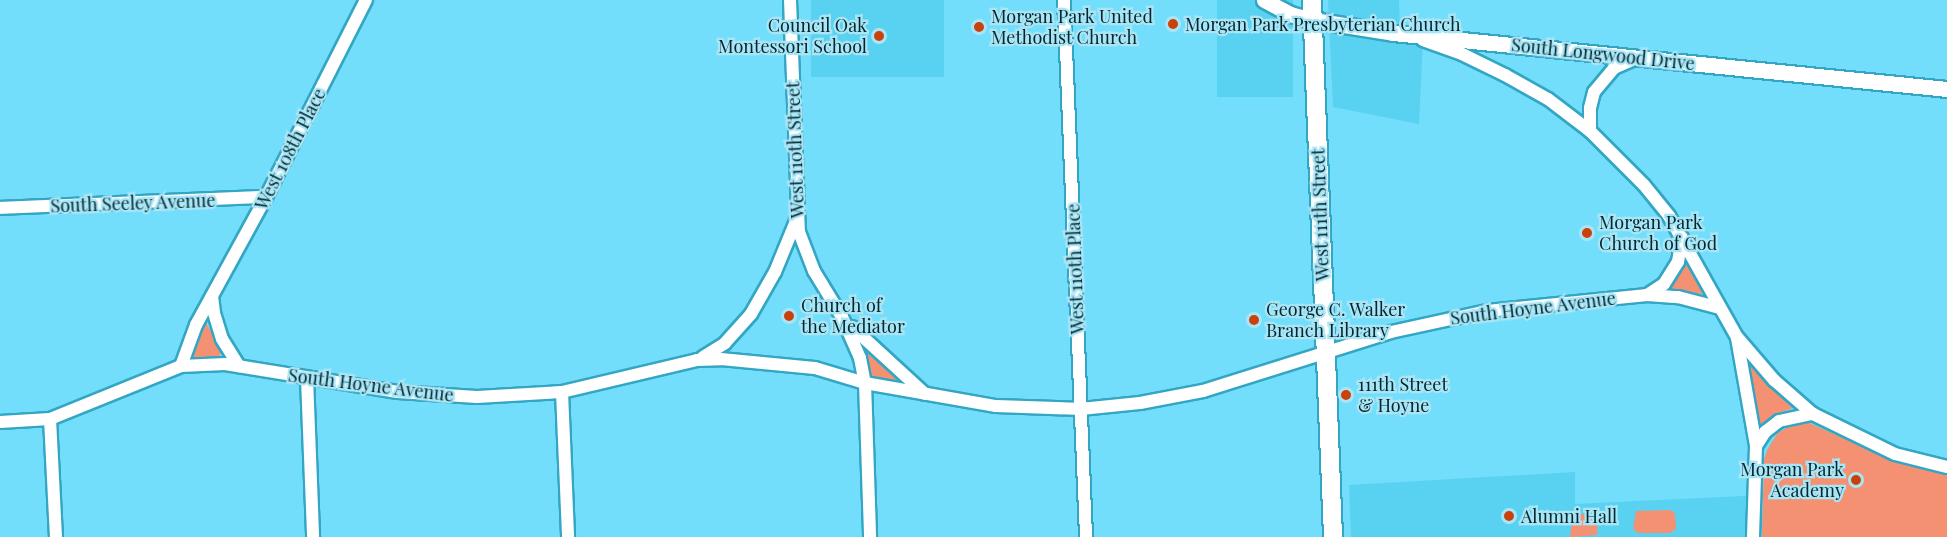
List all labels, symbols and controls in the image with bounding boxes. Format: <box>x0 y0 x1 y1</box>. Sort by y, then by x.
place label: Morgan Park United Methodist Church <box>991 6 1153 48</box>
place label: Morgan Park Presbyterian Church <box>1185 13 1461 35</box>
place label: Council Oak Montessori School <box>718 15 867 57</box>
marker: Morgan Park Presbyterian Church <box>1166 17 1180 31</box>
marker: Morgan Park United Methodist Church <box>972 20 986 34</box>
marker: Council Oak Montessori School <box>872 29 886 43</box>
street label: South Longwood Drive <box>1510 34 1696 74</box>
street label: West 110th Street <box>782 81 808 219</box>
street label: West 108th Place <box>250 85 330 213</box>
street label: West 111th Street <box>1307 148 1333 282</box>
street label: South Seeley Avenue <box>50 189 216 217</box>
street label: West 110th Place <box>1062 203 1088 335</box>
place label: Morgan Park Church of God <box>1599 212 1717 254</box>
marker: Morgan Park Church of God <box>1580 226 1594 240</box>
street label: South Hoyne Avenue <box>1449 287 1617 329</box>
place label: Church of the Mediator <box>801 295 905 338</box>
place label: George C. Walker Branch Library <box>1266 299 1406 342</box>
marker: Church of the Mediator <box>782 309 796 323</box>
marker: George C. Walker Branch Library <box>1247 313 1261 327</box>
street label: South Hoyne Avenue <box>287 364 455 406</box>
place label: 111th Street & Hoyne <box>1358 374 1448 416</box>
marker: 111th Street & Hoyne <box>1339 388 1353 402</box>
place label: Morgan Park Academy <box>1740 459 1844 502</box>
marker: Morgan Park Academy <box>1849 473 1863 487</box>
place label: Alumni Hall <box>1521 505 1617 527</box>
marker: Alumni Hall <box>1502 509 1516 523</box>

